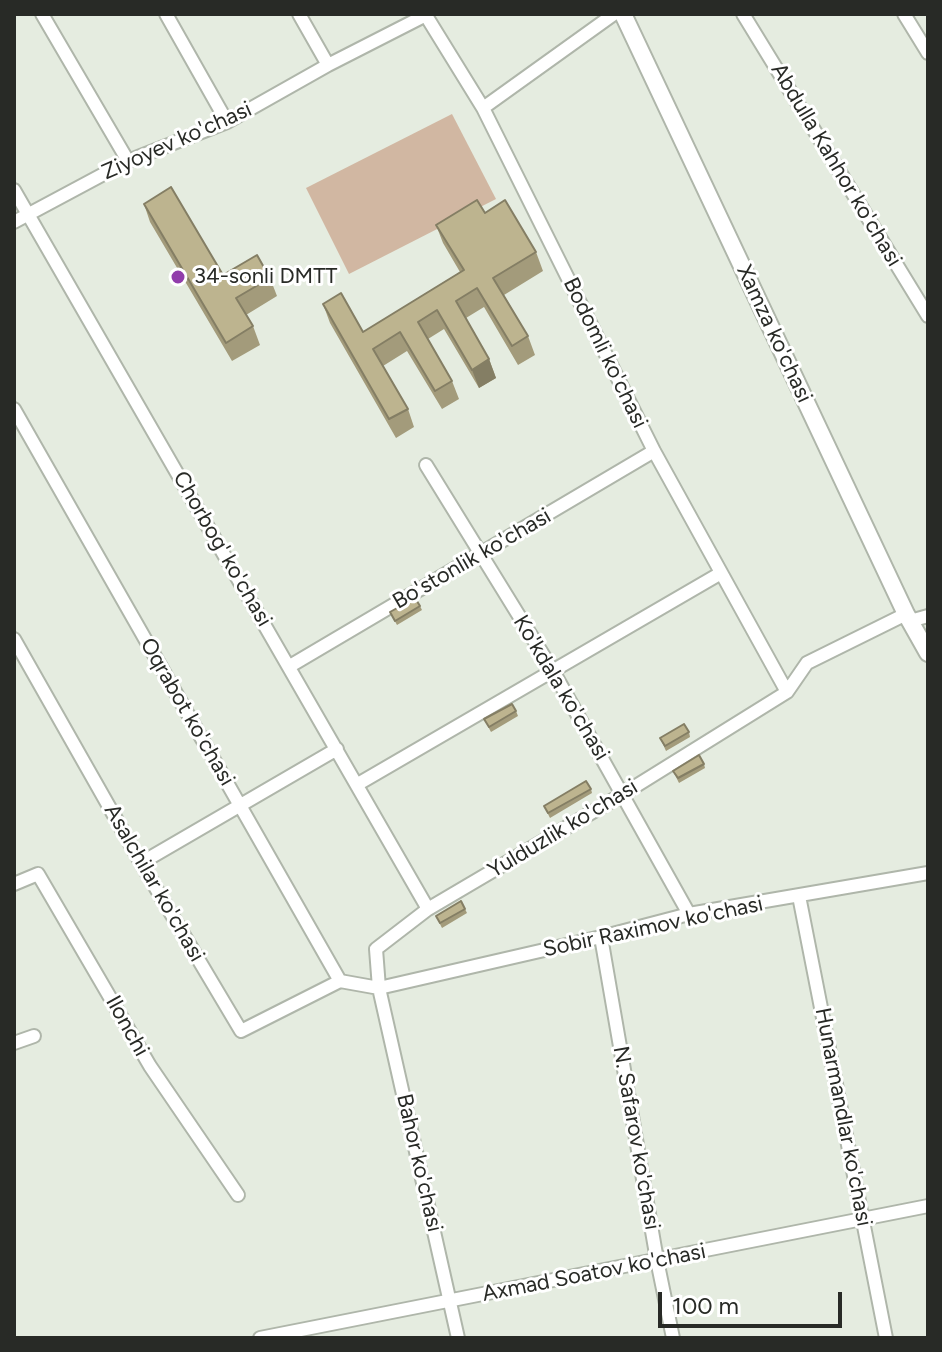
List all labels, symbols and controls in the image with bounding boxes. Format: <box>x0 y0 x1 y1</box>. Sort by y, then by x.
street label: Abdulla Kahhor ko'chasi <box>765 59 907 271</box>
street label: Ziyoyev ko'chasi <box>98 96 256 186</box>
street label: Xamza ko'chasi <box>731 261 817 407</box>
place label: 34-sonli DMTT <box>194 264 338 290</box>
marker: 34-sonli DMTT <box>169 268 187 286</box>
street label: Bodomli ko'chasi <box>557 273 653 433</box>
street label: Chorbog' ko'chasi <box>167 467 277 631</box>
street label: Bo'stonlik ko'chasi <box>388 503 556 615</box>
street label: Ko'kdala ko'chasi <box>507 611 615 765</box>
street label: Oqrabot ko'chasi <box>134 633 240 791</box>
street label: Yulduzlik ko'chasi <box>483 774 643 884</box>
street label: Asalchilar ko'chasi <box>98 799 210 967</box>
street label: Sobir Raximov ko'chasi <box>541 891 765 963</box>
street label: Ilonchi <box>100 991 154 1061</box>
street label: Hunarmandlar ko'chasi <box>809 1005 877 1229</box>
street label: N. Safarov ko'chasi <box>607 1044 665 1232</box>
street label: Bahor ko'chasi <box>390 1091 448 1235</box>
street label: Axmad Soatov ko'chasi <box>480 1238 708 1308</box>
scale bar <box>662 1276 846 1326</box>
text: 100 m <box>672 1291 739 1320</box>

